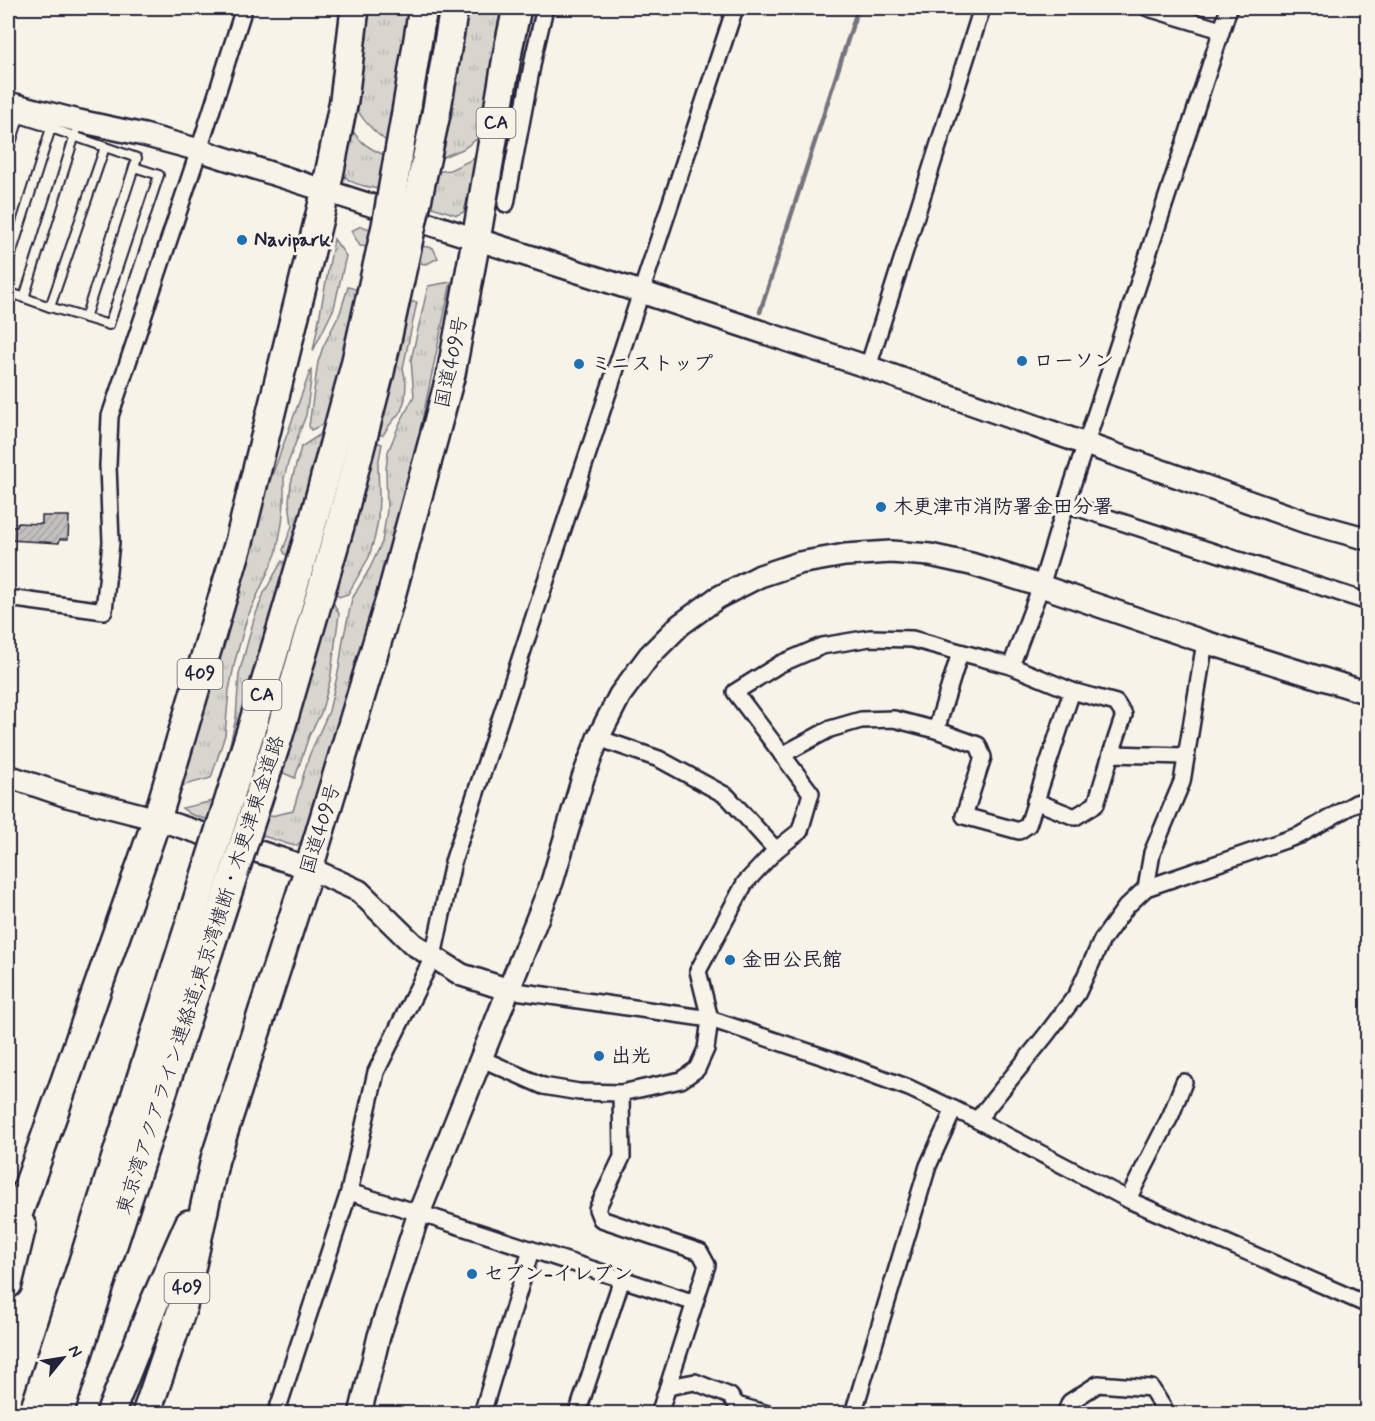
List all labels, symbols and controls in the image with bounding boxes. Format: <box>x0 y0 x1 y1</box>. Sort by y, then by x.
road number: CA <box>476 108 516 138</box>
place label: Navipark <box>254 227 332 254</box>
marker: Navipark <box>235 233 249 247</box>
street label: 国道409号 <box>429 313 475 411</box>
place label: ローソン <box>1034 348 1114 375</box>
place label: ミニストップ <box>591 351 713 378</box>
marker: ローソン <box>1015 354 1029 368</box>
marker: ミニストップ <box>572 357 586 371</box>
place label: 木更津市消防署金田分署 <box>893 494 1113 521</box>
marker: 木更津市消防署金田分署 <box>874 500 888 514</box>
road number: 409 <box>178 659 222 689</box>
road number: CA <box>242 680 282 710</box>
street label: 東京湾アクアライン連絡道;東京湾横断・木更津東金道路 <box>111 732 291 1218</box>
street label: 国道409号 <box>294 780 348 878</box>
place label: 金田公民館 <box>742 947 842 974</box>
marker: 金田公民館 <box>723 953 737 967</box>
place label: 出光 <box>611 1043 651 1070</box>
marker: 出光 <box>592 1049 606 1063</box>
place label: セブン-イレブン <box>484 1261 633 1288</box>
marker: セブン-イレブン <box>465 1267 479 1281</box>
road number: 409 <box>164 1273 210 1303</box>
north arrow <box>33 1328 93 1388</box>
text: N <box>63 1341 86 1361</box>

